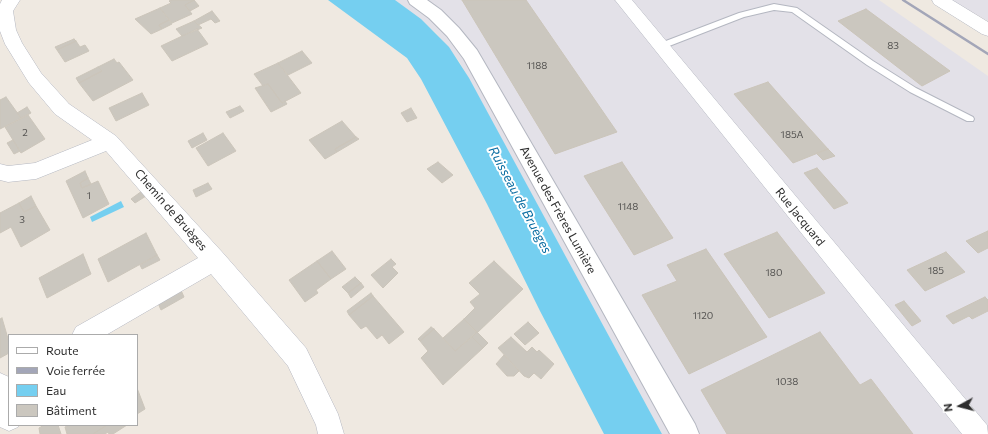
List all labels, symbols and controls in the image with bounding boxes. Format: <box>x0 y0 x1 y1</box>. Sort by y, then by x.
house number: 83 <box>887 40 899 52</box>
house number: 1188 <box>527 60 547 72</box>
house number: 2 <box>22 127 28 139</box>
house number: 185A <box>781 129 803 141</box>
water label: Ruisseau de Bruèges <box>485 144 555 256</box>
street label: Avenue des Frères Lumière <box>517 144 599 276</box>
street label: Chemin de Bruèges <box>132 166 210 254</box>
street label: Rue Jacquard <box>772 185 828 249</box>
house number: 1 <box>87 190 91 202</box>
house number: 1148 <box>618 201 638 213</box>
house number: 3 <box>19 214 25 226</box>
house number: 185 <box>928 265 944 277</box>
house number: 180 <box>766 267 782 279</box>
house number: 1120 <box>693 310 713 322</box>
legend <box>8 334 138 426</box>
text: Route <box>46 343 79 357</box>
text: Voie ferrée <box>46 363 105 377</box>
house number: 1038 <box>776 376 798 388</box>
text: Eau <box>46 383 66 397</box>
north arrow <box>940 386 980 426</box>
text: Bâtiment <box>46 403 97 417</box>
text: N <box>941 403 955 412</box>

